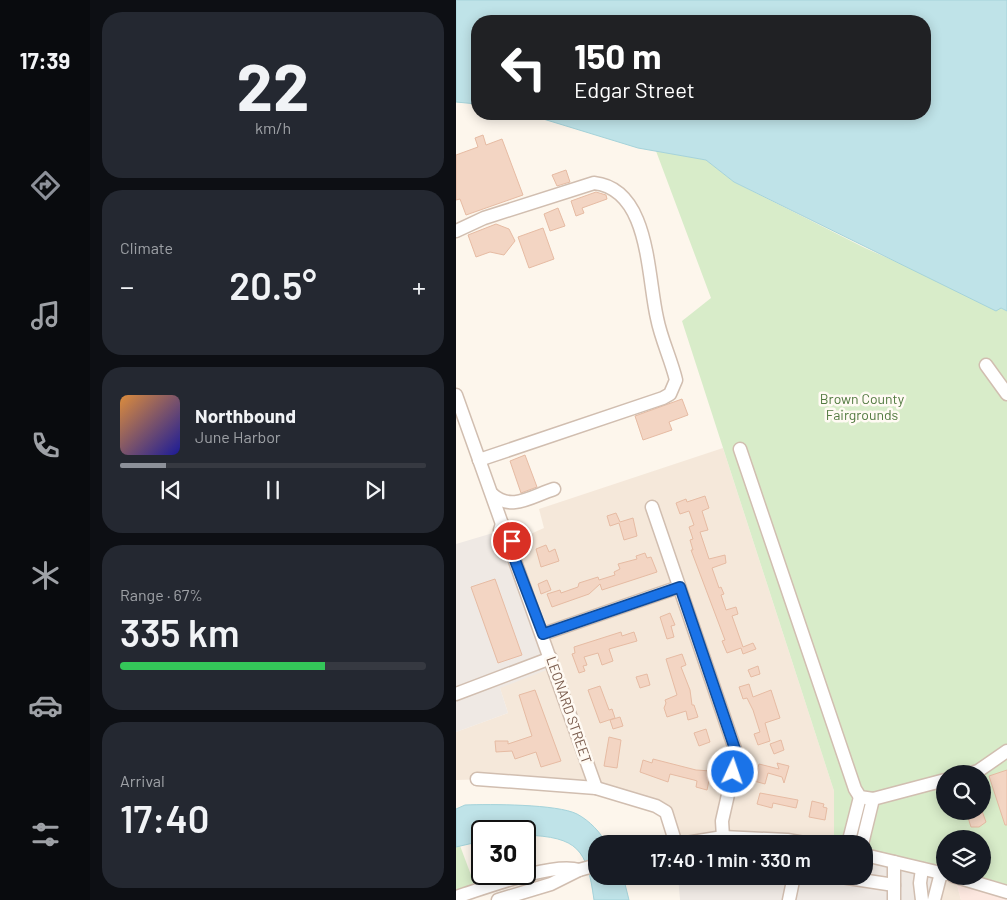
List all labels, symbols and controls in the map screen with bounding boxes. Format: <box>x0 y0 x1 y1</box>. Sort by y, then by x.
text: 150 m <box>574 34 661 76</box>
icon: left <box>491 35 556 100</box>
text: 22 <box>237 46 309 124</box>
text: 17:39 <box>20 47 70 73</box>
text: Edgar Street <box>574 76 695 102</box>
text: km/h <box>255 118 291 137</box>
icon: directions <box>28 168 63 203</box>
text: Climate <box>120 238 173 257</box>
text: 20.5° <box>229 262 317 308</box>
text: − <box>120 269 134 303</box>
text: + <box>412 269 426 303</box>
icon: music <box>28 298 63 333</box>
park label: Brown County Fairgrounds <box>820 390 905 423</box>
text: Northbound <box>195 404 296 427</box>
text: June Harbor <box>195 427 281 446</box>
icon: phone <box>28 428 63 463</box>
icon: previous <box>157 476 185 504</box>
icon: pause <box>259 476 287 504</box>
icon: next <box>361 476 389 504</box>
pin <box>491 520 533 562</box>
icon: arrive <box>498 527 526 555</box>
icon: climate <box>28 558 63 593</box>
text: Range · 67% <box>120 585 203 604</box>
text: 335 km <box>120 609 239 655</box>
street label: LEONARD STREET <box>543 654 596 766</box>
icon: car <box>28 688 63 723</box>
position arrow <box>706 745 758 797</box>
map controls <box>936 765 991 885</box>
button: search <box>936 765 991 820</box>
text: Arrival <box>120 771 165 790</box>
text: 17:40 <box>120 795 209 841</box>
icon: filters <box>28 817 63 852</box>
speed limit sign: 30 <box>471 820 536 885</box>
button: layers <box>936 830 991 885</box>
text: 17:40 · 1 min · 330 m <box>650 848 811 871</box>

